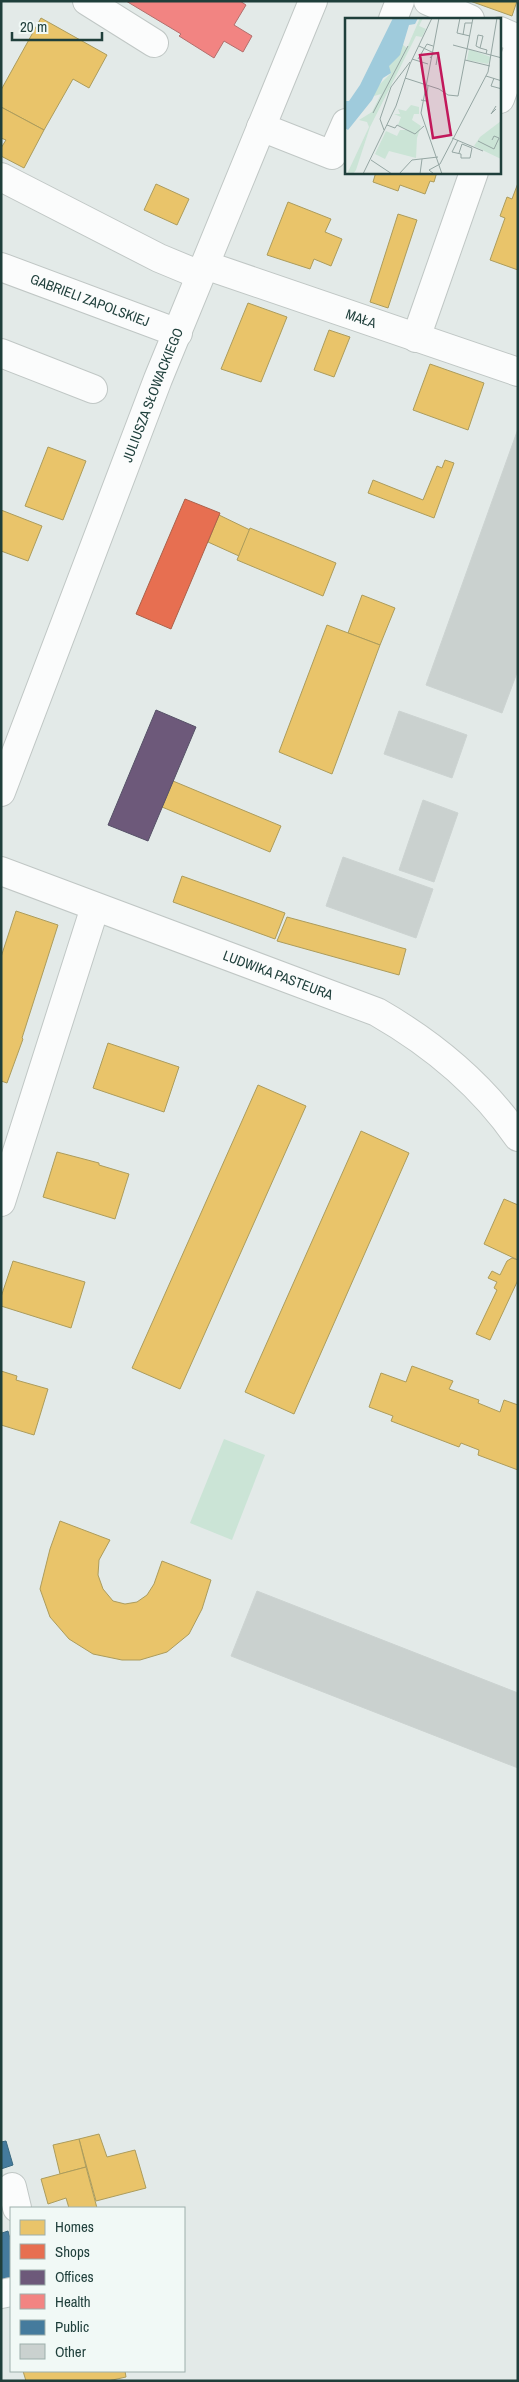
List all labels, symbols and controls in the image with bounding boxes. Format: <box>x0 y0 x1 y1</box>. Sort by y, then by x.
scale bar <box>12 10 102 42</box>
text: 20 m <box>20 16 47 37</box>
inset map <box>345 18 502 174</box>
street label: GABRIELI ZAPOLSKIEJ <box>28 270 152 331</box>
street label: MAŁA <box>343 305 379 332</box>
street label: JULIUSZA SŁOWACKIEGO <box>118 325 187 465</box>
street label: LUDWIKA PASTEURA <box>221 946 336 1004</box>
legend <box>10 2207 185 2372</box>
text: Homes <box>55 2216 94 2237</box>
text: Shops <box>55 2241 90 2262</box>
text: Offices <box>55 2266 94 2287</box>
text: Health <box>55 2291 91 2312</box>
text: Public <box>55 2316 89 2337</box>
text: Other <box>55 2341 86 2362</box>

